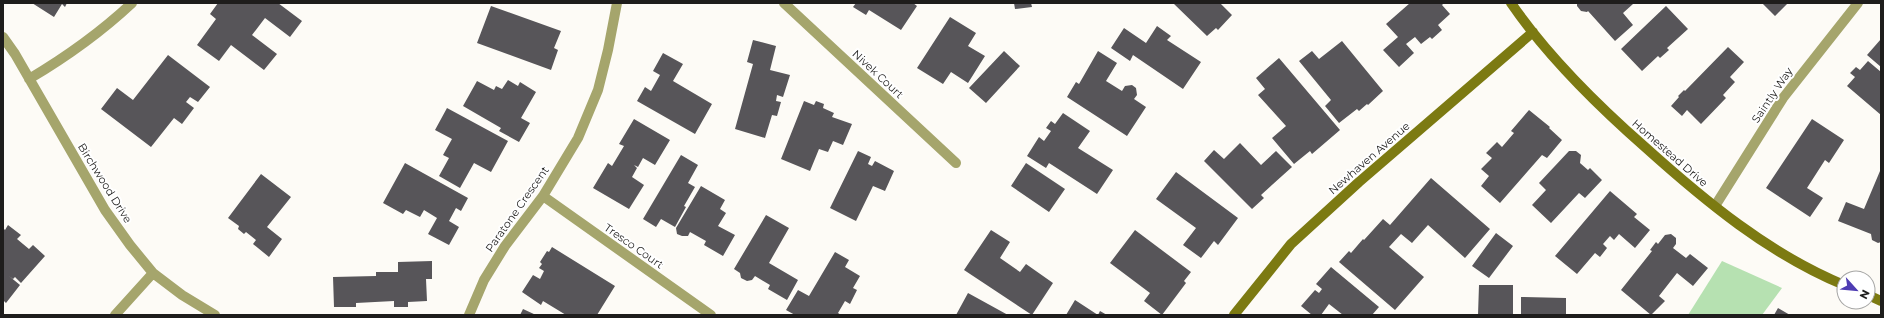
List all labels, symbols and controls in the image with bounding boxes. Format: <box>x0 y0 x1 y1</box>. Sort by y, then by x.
street label: Nivek Court <box>850 47 907 102</box>
street label: Saintly Way <box>1748 65 1796 125</box>
street label: Homestead Drive <box>1629 116 1711 190</box>
street label: Newhaven Avenue <box>1325 119 1413 197</box>
street label: Birchwood Drive <box>75 141 135 226</box>
street label: Paratone Crescent <box>482 163 552 255</box>
street label: Tresco Court <box>602 220 667 272</box>
north arrow <box>1836 270 1876 310</box>
text: N <box>1857 287 1873 302</box>

